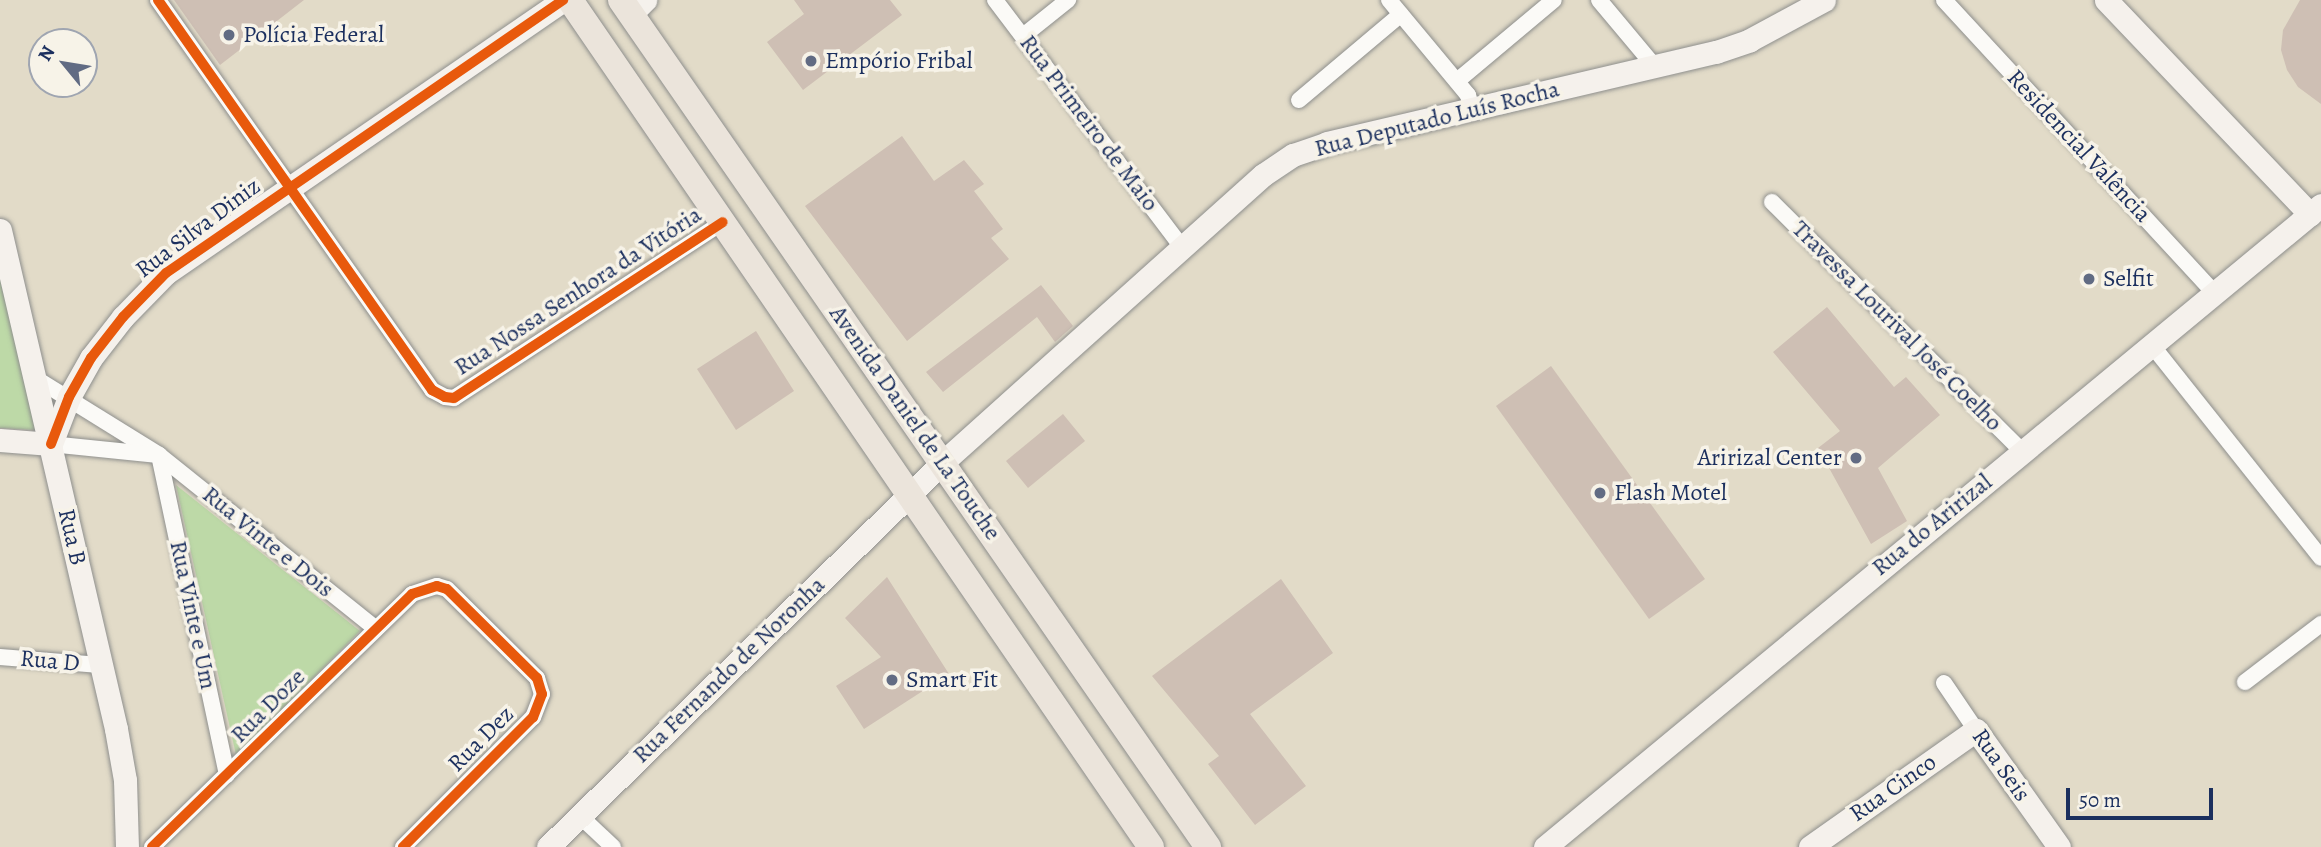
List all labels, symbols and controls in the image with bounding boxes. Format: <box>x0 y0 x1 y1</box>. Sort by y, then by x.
place label: Polícia Federal <box>243 21 384 49</box>
marker: Polícia Federal <box>221 27 237 43</box>
north arrow <box>28 28 98 98</box>
street label: Rua Primeiro de Maio <box>1013 29 1165 217</box>
text: N <box>32 41 61 66</box>
place label: Empório Fribal <box>825 47 973 75</box>
marker: Empório Fribal <box>803 53 819 69</box>
street label: Residencial Valência <box>2001 64 2157 228</box>
street label: Rua Deputado Luís Rocha <box>1312 75 1562 163</box>
street label: Rua Silva Diniz <box>130 172 266 284</box>
street label: Rua Nossa Senhora da Vitória <box>449 200 707 382</box>
street label: Travessa Lourival José Coelho <box>1786 215 2008 437</box>
place label: Selfit <box>2103 265 2154 293</box>
marker: Selfit <box>2081 271 2097 287</box>
street label: Avenida Daniel de La Touche <box>823 300 1007 546</box>
place label: Aririzal Center <box>1697 444 1842 472</box>
marker: Aririzal Center <box>1848 450 1864 466</box>
street label: Rua do Aririzal <box>1866 468 1998 582</box>
place label: Flash Motel <box>1614 479 1727 507</box>
street label: Rua Vinte e Dois <box>197 480 339 604</box>
marker: Flash Motel <box>1592 485 1608 501</box>
street label: Rua B <box>52 506 92 568</box>
street label: Rua Vinte e Um <box>163 538 223 692</box>
street label: Rua Fernando de Noronha <box>627 571 831 769</box>
street label: Rua D <box>19 644 81 678</box>
street label: Rua Doze <box>225 663 311 749</box>
place label: Smart Fit <box>906 666 998 694</box>
marker: Smart Fit <box>884 672 900 688</box>
street label: Rua Dez <box>442 700 520 778</box>
street label: Rua Seis <box>1966 723 2036 807</box>
street label: Rua Cinco <box>1844 748 1942 828</box>
scale bar <box>2069 774 2216 818</box>
text: 50 m <box>2079 786 2121 814</box>

